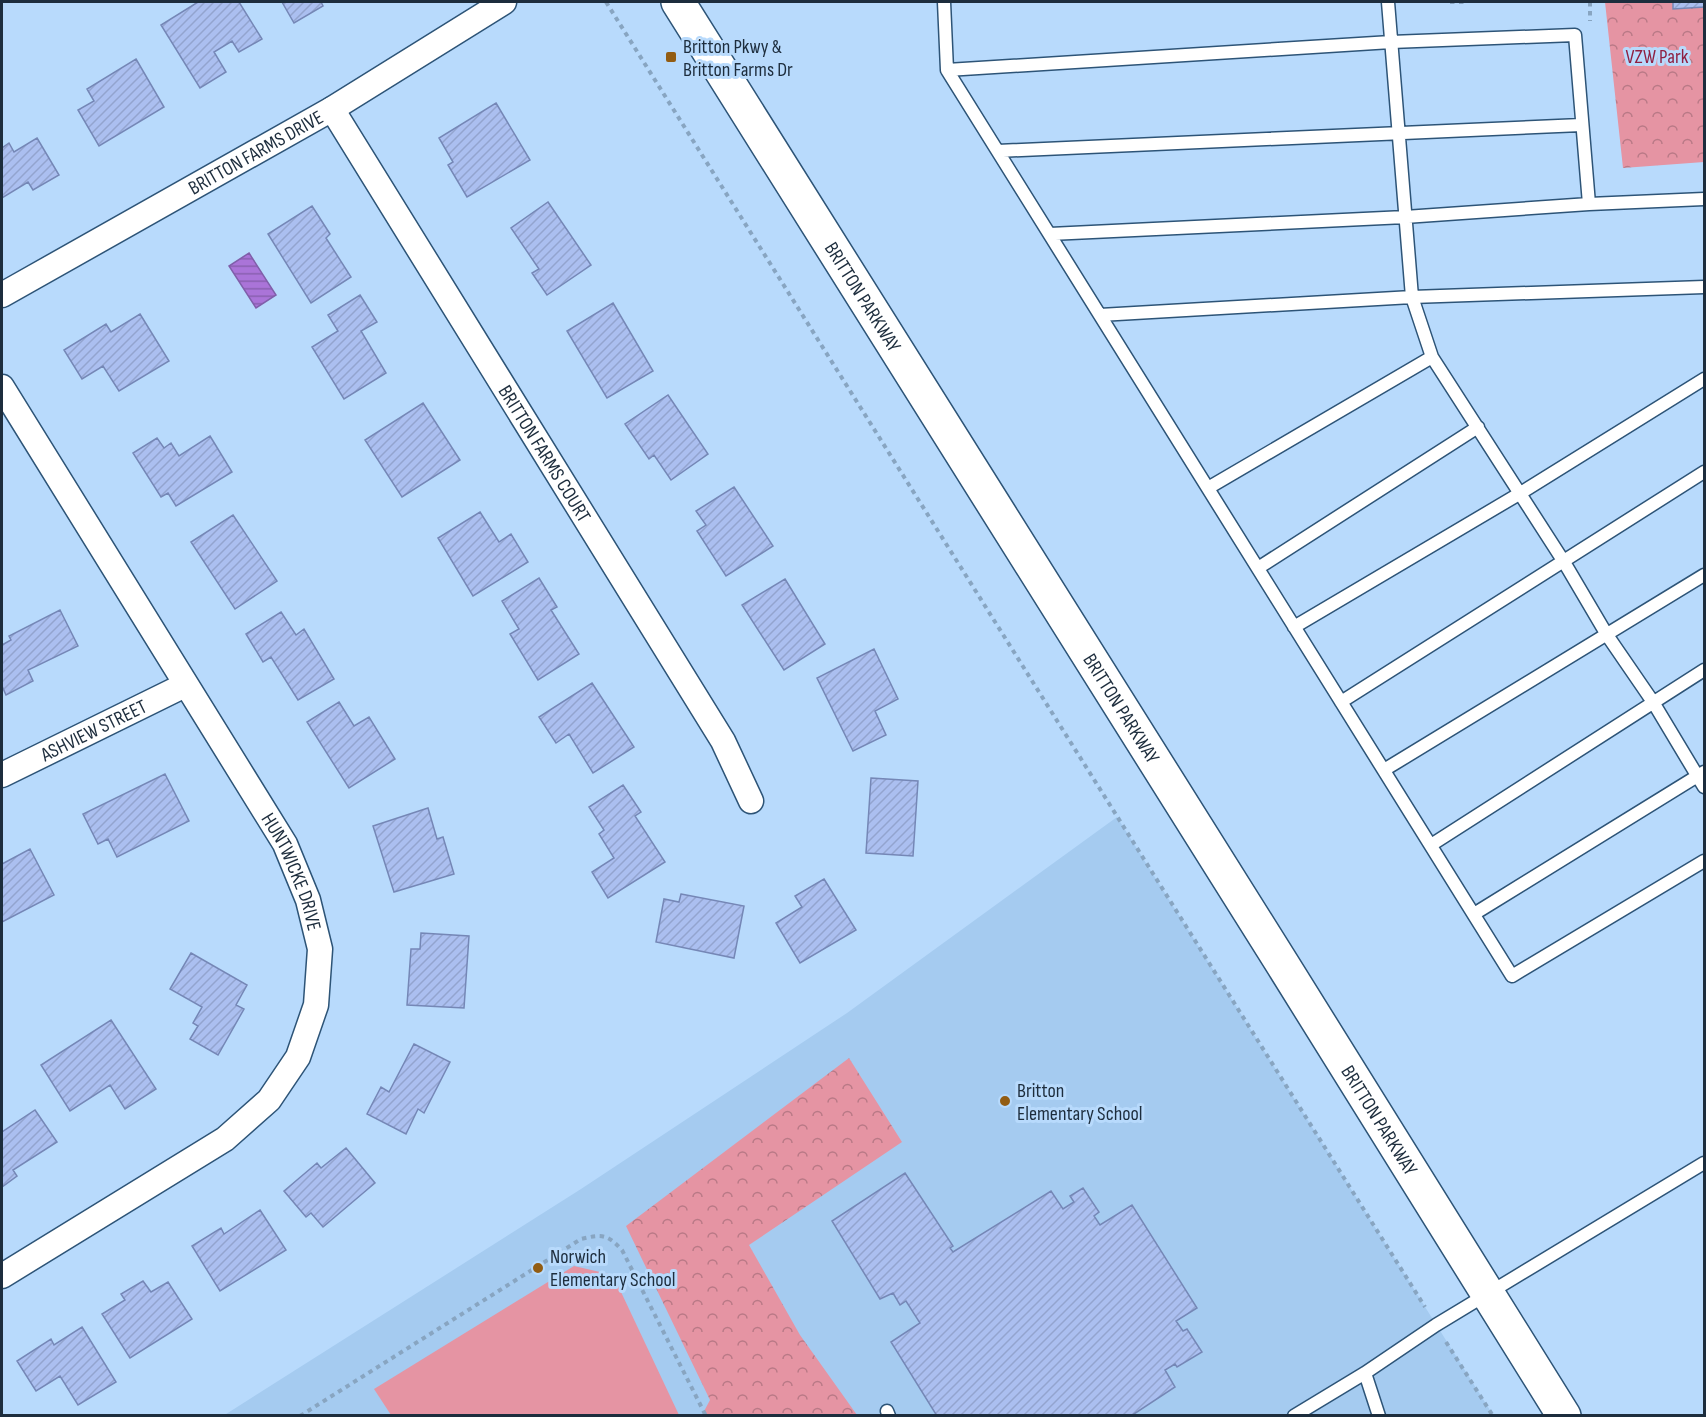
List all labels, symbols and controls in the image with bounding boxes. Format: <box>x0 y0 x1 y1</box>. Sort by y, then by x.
place label: Britton Pkwy & Britton Farms Dr <box>683 35 793 82</box>
park label: VZW Park <box>1626 45 1689 69</box>
marker: Britton Pkwy & Britton Farms Dr <box>664 50 678 64</box>
street label: BRITTON FARMS DRIVE <box>184 106 328 200</box>
street label: BRITTON PARKWAY <box>819 238 906 357</box>
street label: BRITTON FARMS COURT <box>493 381 596 527</box>
street label: BRITTON PARKWAY <box>1077 649 1165 769</box>
street label: ASHVIEW STREET <box>36 695 151 768</box>
street label: HUNTWICKE DRIVE <box>256 809 326 933</box>
street label: BRITTON PARKWAY <box>1335 1061 1422 1181</box>
place label: Britton Elementary School <box>1017 1079 1143 1126</box>
marker: Britton Elementary School <box>998 1094 1012 1108</box>
place label: Norwich Elementary School <box>550 1245 676 1292</box>
marker: Norwich Elementary School <box>531 1261 545 1275</box>

